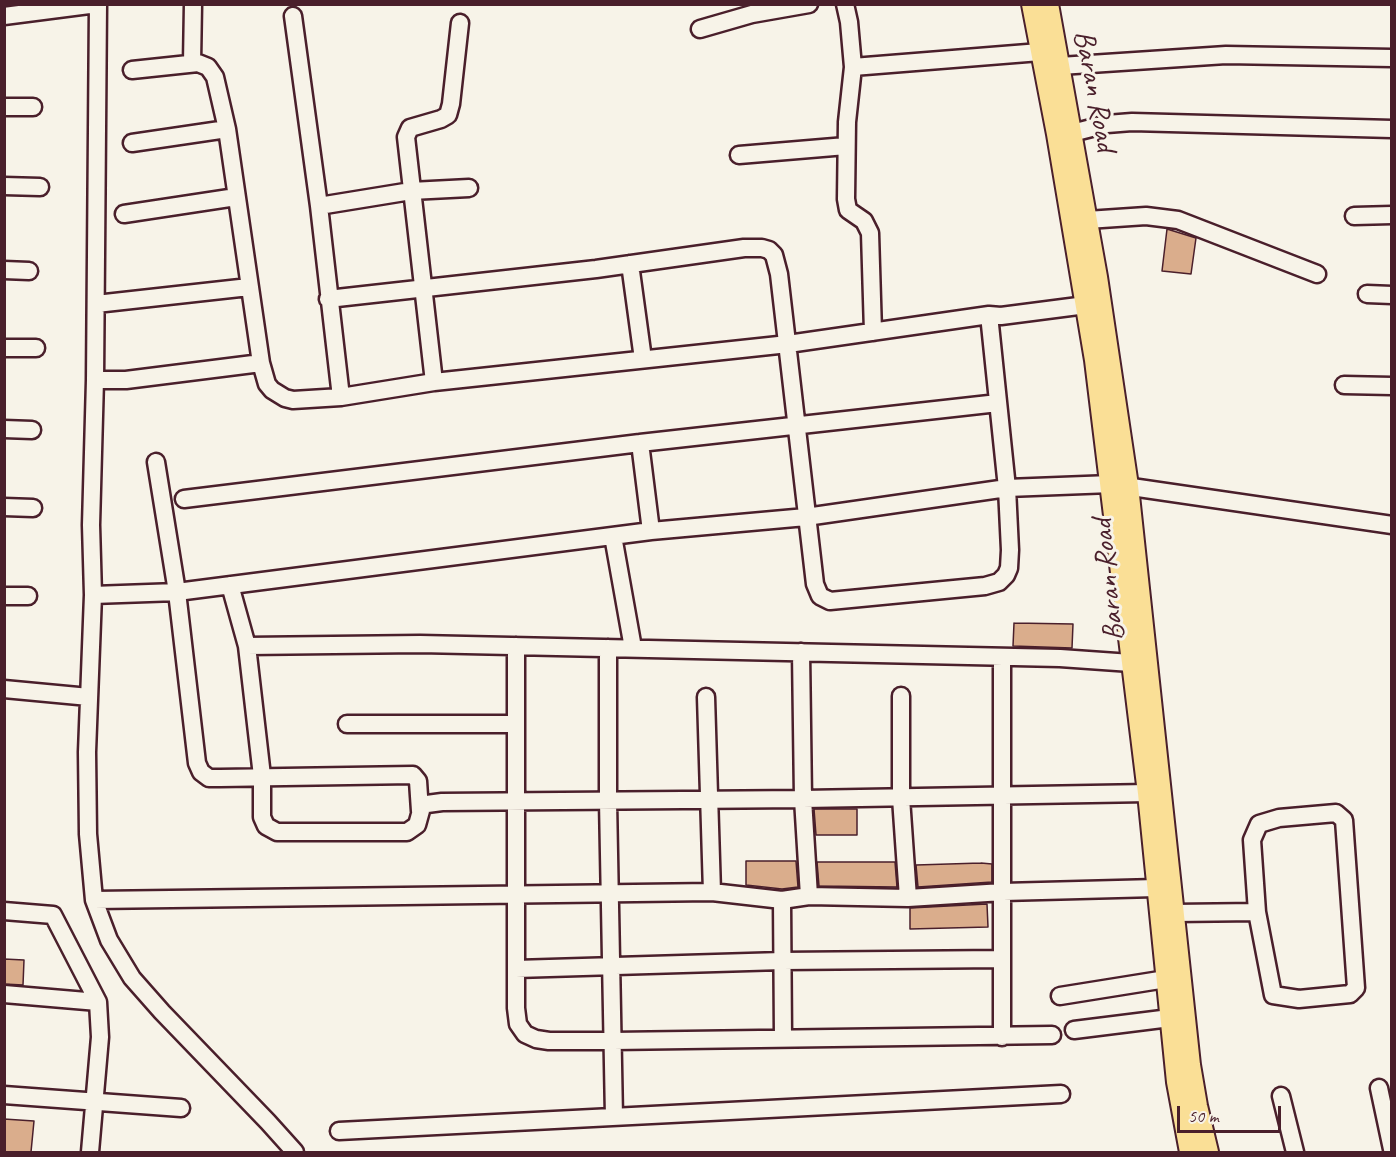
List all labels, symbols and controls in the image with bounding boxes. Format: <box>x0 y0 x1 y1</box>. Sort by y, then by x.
street label: Baran Road <box>1065 27 1123 155</box>
street label: Baran Road <box>1085 517 1133 643</box>
scale bar <box>1180 1094 1284 1132</box>
text: 50 m <box>1188 1105 1219 1127</box>

